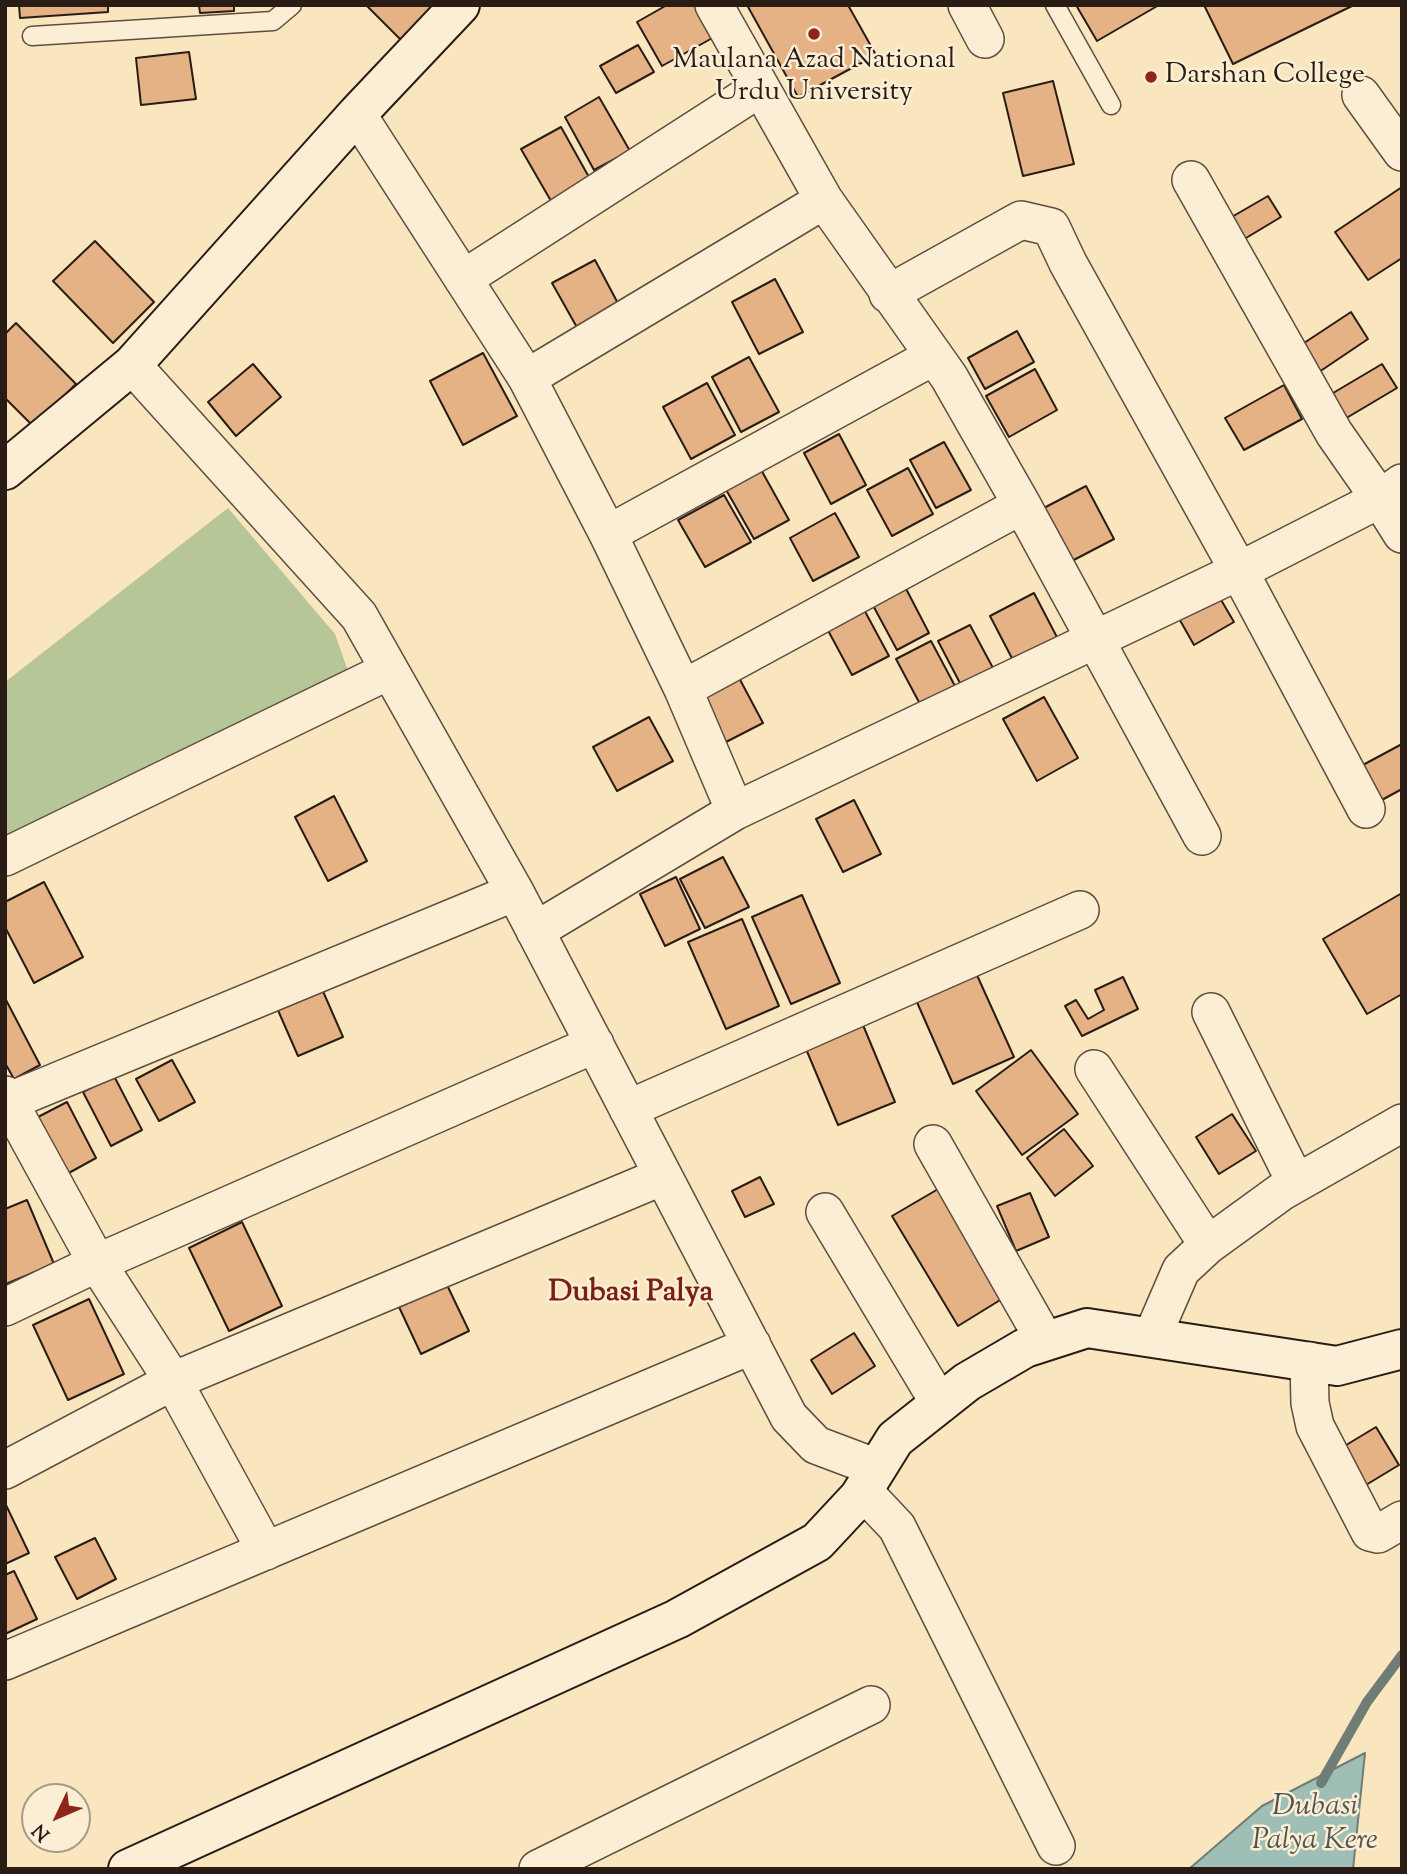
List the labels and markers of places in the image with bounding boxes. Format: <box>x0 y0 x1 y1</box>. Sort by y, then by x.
marker: Maulana Azad National Urdu University <box>806 26 822 42</box>
place label: Maulana Azad National Urdu University <box>673 45 955 111</box>
place label: Darshan College <box>1165 60 1365 94</box>
marker: Darshan College <box>1143 69 1159 85</box>

